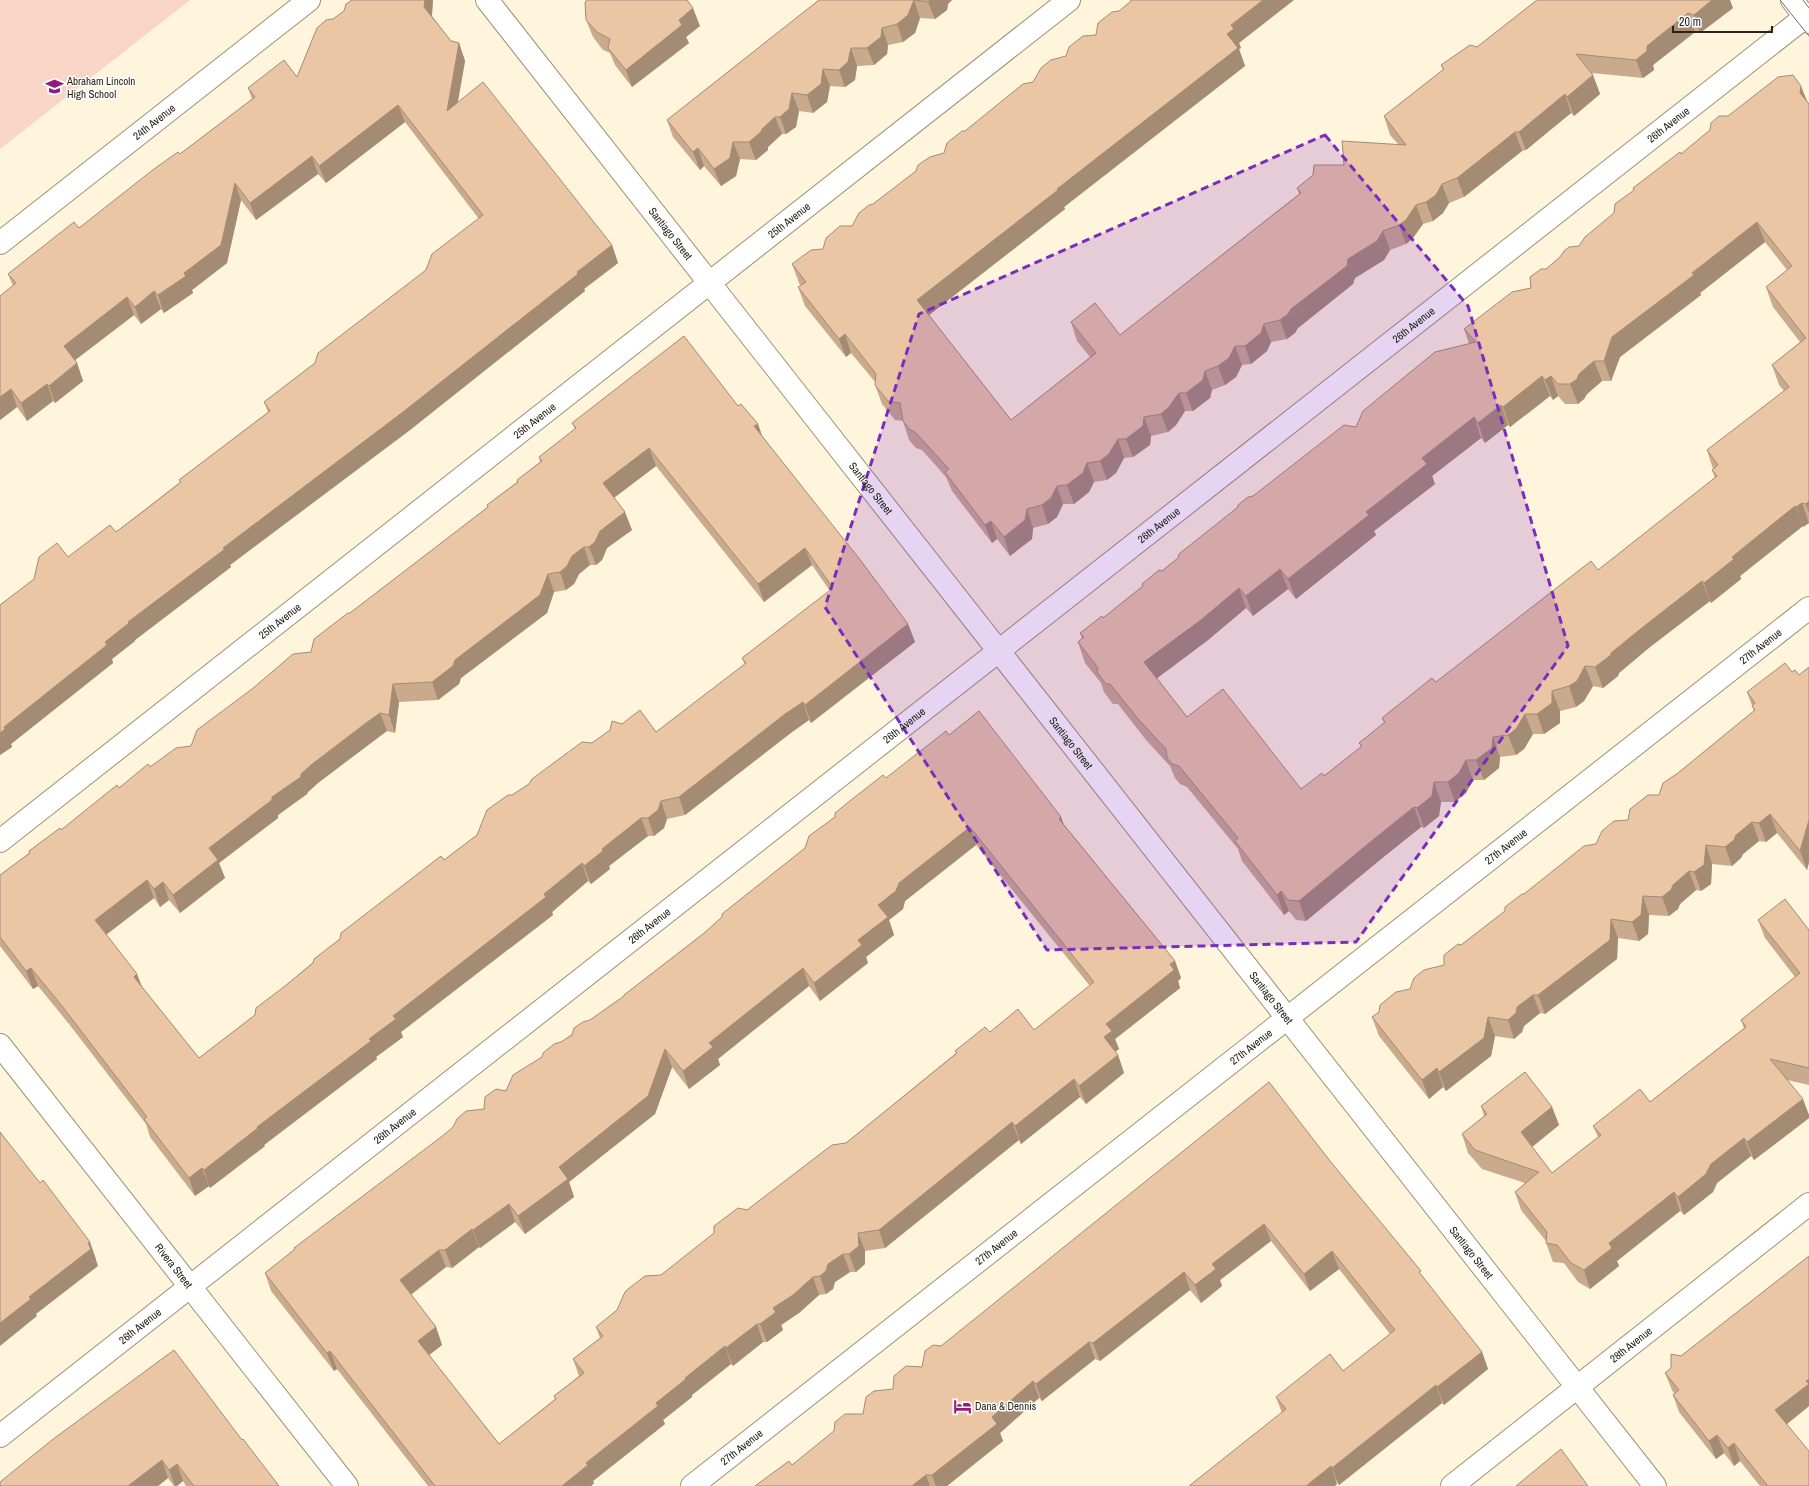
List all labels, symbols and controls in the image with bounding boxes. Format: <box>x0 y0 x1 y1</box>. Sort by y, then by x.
scale bar <box>1673 8 1772 34</box>
text: 20 m <box>1679 14 1701 30</box>
place label: Abraham Lincoln High School <box>66 74 135 101</box>
school or university icon: Abraham Lincoln High School <box>44 77 64 97</box>
street label: 24th Avenue <box>130 101 178 143</box>
street label: 26th Avenue <box>1644 104 1692 146</box>
street label: 25th Avenue <box>765 199 813 241</box>
street label: Santiago Street <box>646 204 696 263</box>
street label: 26th Avenue <box>1390 304 1438 346</box>
street label: 25th Avenue <box>510 400 558 442</box>
street label: Santiago Street <box>846 459 896 518</box>
street label: 26th Avenue <box>1135 504 1183 546</box>
street label: 25th Avenue <box>256 600 304 642</box>
street label: 27th Avenue <box>1736 625 1784 667</box>
street label: 26th Avenue <box>880 704 928 746</box>
street label: Santiago Street <box>1046 714 1096 772</box>
street label: 27th Avenue <box>1482 825 1530 867</box>
street label: 26th Avenue <box>625 905 673 947</box>
street label: Santiago Street <box>1246 969 1296 1027</box>
street label: 27th Avenue <box>1227 1026 1275 1068</box>
street label: 26th Avenue <box>371 1105 419 1147</box>
street label: Santiago Street <box>1446 1223 1497 1282</box>
street label: 27th Avenue <box>972 1226 1020 1268</box>
street label: Rivera Street <box>152 1241 196 1291</box>
street label: 26th Avenue <box>116 1305 164 1347</box>
street label: 28th Avenue <box>1607 1324 1655 1366</box>
hotel icon: Dana & Dennis <box>952 1396 972 1416</box>
place label: Dana & Dennis <box>975 1399 1037 1413</box>
street label: 27th Avenue <box>717 1426 766 1468</box>

